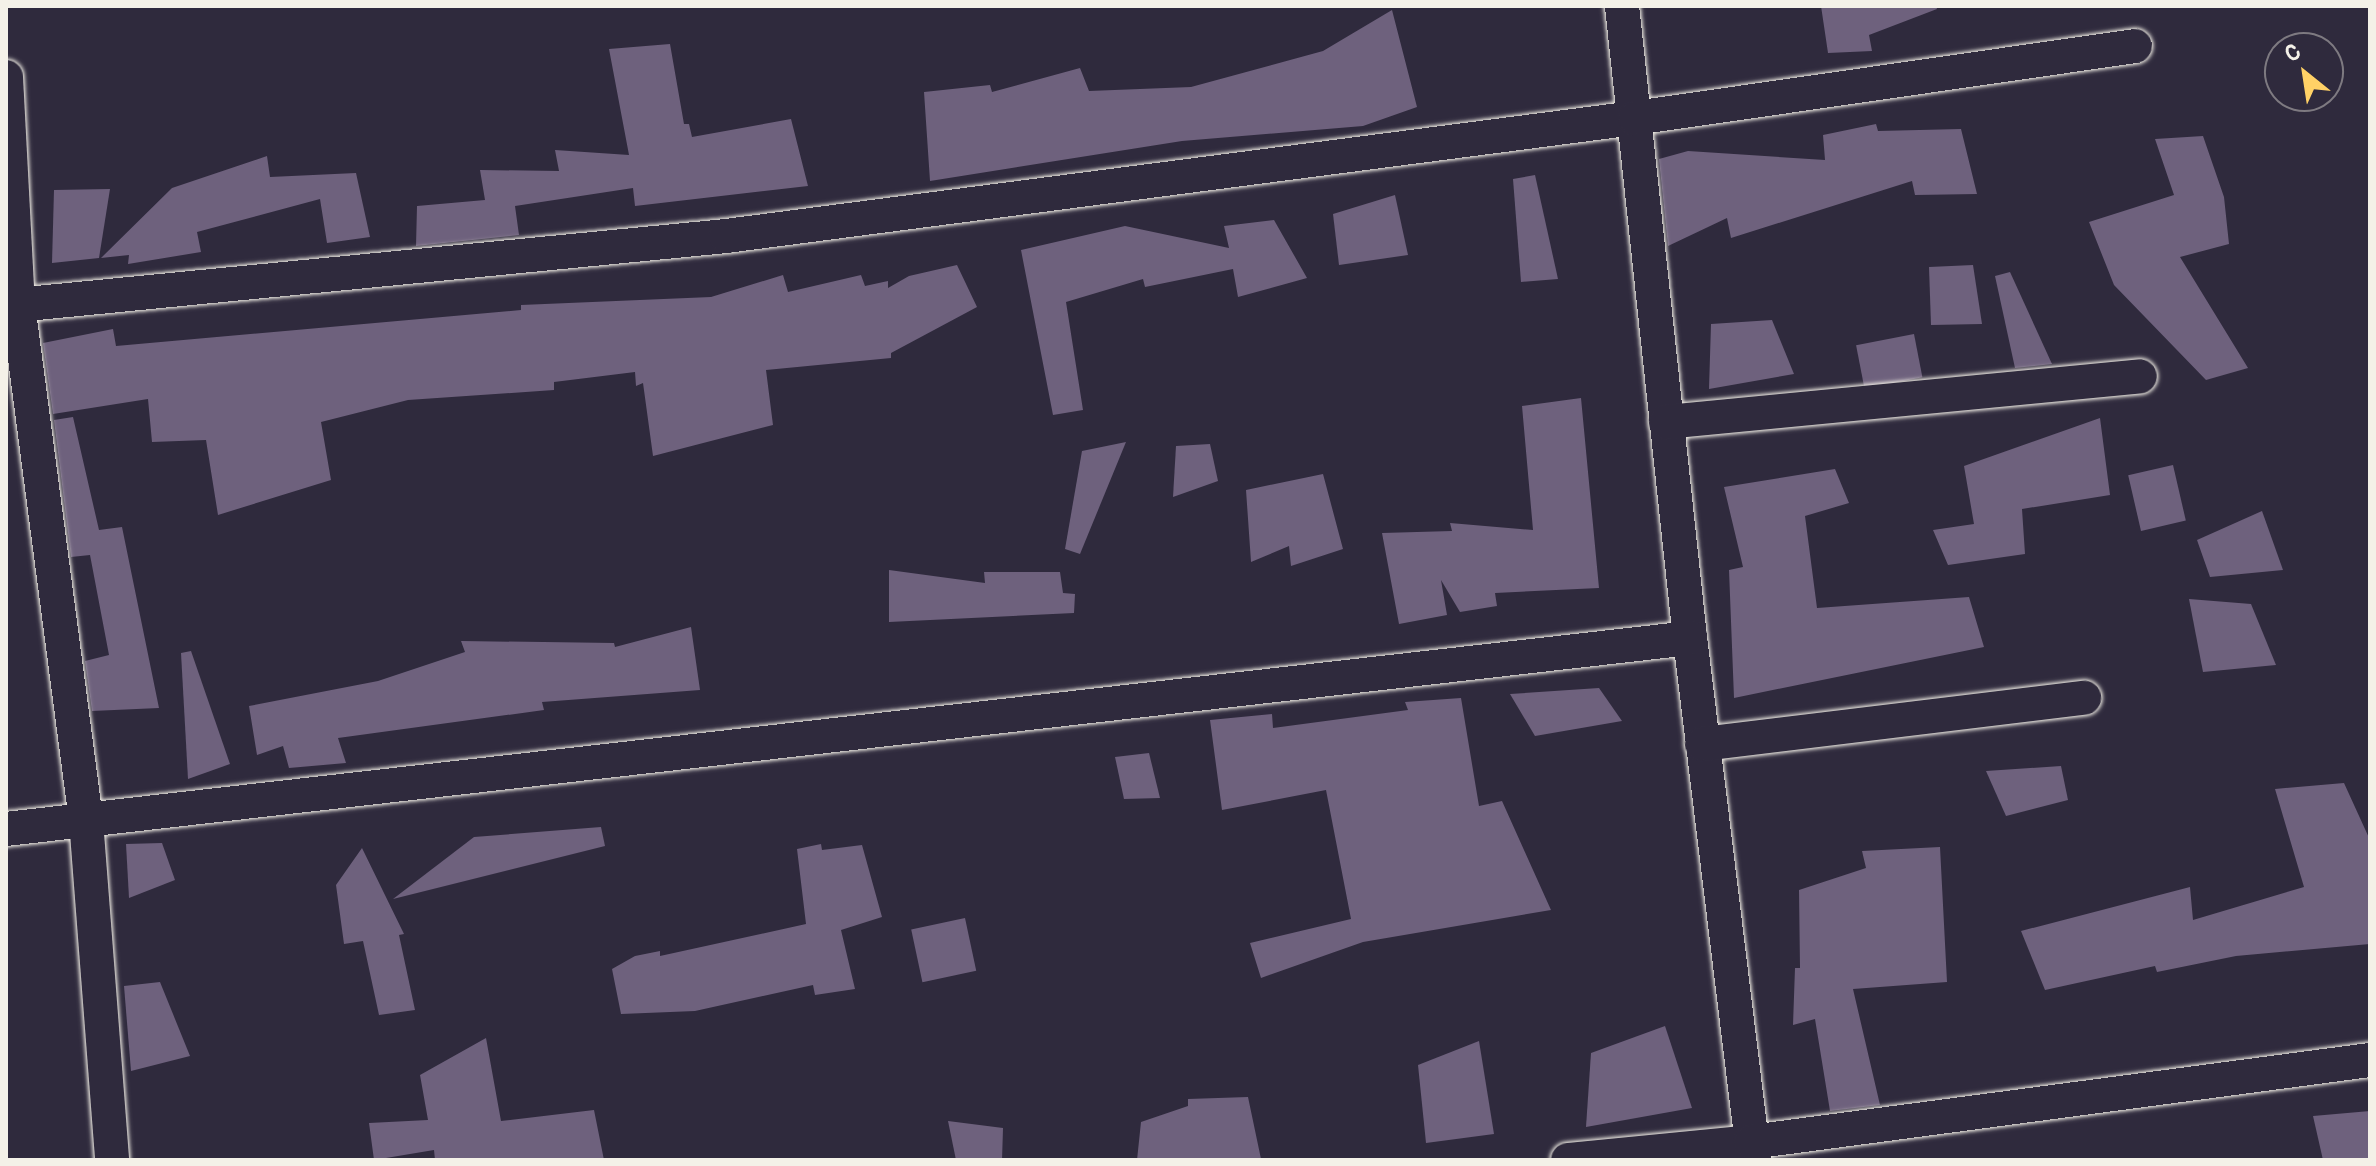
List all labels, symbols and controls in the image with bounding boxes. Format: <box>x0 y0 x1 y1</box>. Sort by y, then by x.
north arrow <box>2264 32 2344 112</box>
text: С <box>2280 37 2306 68</box>

